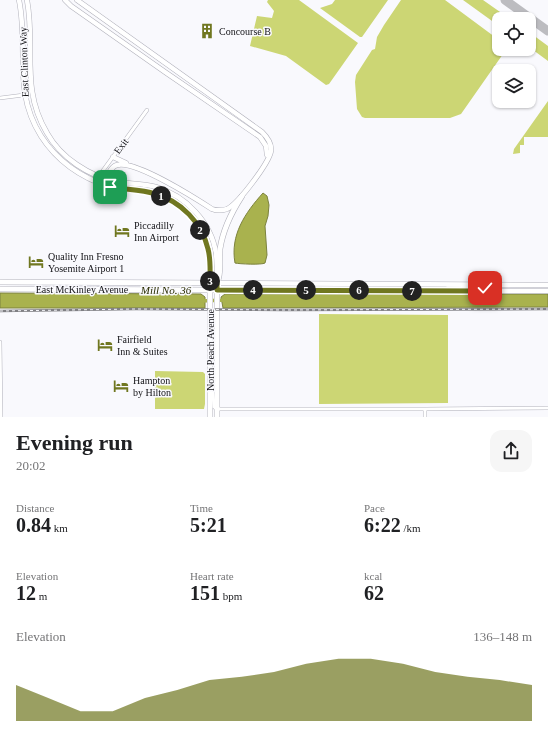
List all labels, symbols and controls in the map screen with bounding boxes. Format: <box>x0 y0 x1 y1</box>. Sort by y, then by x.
map controls <box>492 12 536 108</box>
button: locate <box>492 12 536 56</box>
building icon: Concourse B <box>198 22 216 40</box>
place label: Concourse B <box>219 26 271 37</box>
street label: East Clinton Way <box>17 27 31 97</box>
button: layers <box>492 64 536 108</box>
street label: Exit <box>112 136 131 156</box>
pin <box>93 170 127 204</box>
icon: arrive <box>99 176 121 198</box>
pin: 1 <box>151 186 171 206</box>
text: 1 <box>158 190 164 202</box>
place label: Piccadilly Inn Airport <box>134 220 179 243</box>
pin: 2 <box>190 220 210 240</box>
hotel icon: Piccadilly Inn Airport <box>113 222 131 240</box>
text: 2 <box>197 224 203 236</box>
place label: Quality Inn Fresno Yosemite Airport 1 <box>48 251 124 274</box>
hotel icon: Quality Inn Fresno Yosemite Airport 1 <box>27 253 45 271</box>
pin: 3 <box>200 271 220 291</box>
pin <box>468 271 502 305</box>
text: 3 <box>207 275 213 287</box>
icon: check <box>474 277 496 299</box>
pin: 4 <box>243 280 263 300</box>
pin: 5 <box>296 280 316 300</box>
pin: 6 <box>349 280 369 300</box>
pin: 7 <box>402 281 422 301</box>
street label: East McKinley Avenue <box>36 284 129 295</box>
water label: Mill No. 36 <box>140 284 192 296</box>
text: 4 <box>250 284 256 296</box>
text: 5 <box>303 284 309 296</box>
text: 6 <box>356 284 362 296</box>
text: 7 <box>409 285 415 297</box>
street label: North Peach Avenue <box>205 308 216 391</box>
place label: Fairfield Inn & Suites <box>117 334 168 357</box>
hotel icon: Fairfield Inn & Suites <box>96 336 114 354</box>
place label: Hampton by Hilton <box>133 375 171 398</box>
hotel icon: Hampton by Hilton <box>112 377 130 395</box>
text: Evening run <box>16 430 133 455</box>
button: share <box>490 430 532 472</box>
text: 20:02 <box>16 458 46 473</box>
text: Distance <box>16 502 54 514</box>
text: Time <box>190 502 213 514</box>
text: Pace <box>364 502 385 514</box>
text: 0.84 <box>16 514 51 536</box>
text: 5:21 <box>190 514 227 536</box>
text: 6:22 <box>364 514 401 536</box>
text: km <box>51 522 68 534</box>
text: /km <box>401 522 421 534</box>
text: Elevation <box>16 570 58 582</box>
text: Heart rate <box>190 570 234 582</box>
text: kcal <box>364 570 382 582</box>
text: 12 <box>16 582 36 604</box>
text: 151 <box>190 582 220 604</box>
text: 62 <box>364 582 384 604</box>
text: m <box>36 590 47 602</box>
text: bpm <box>220 590 242 602</box>
text: Elevation <box>16 629 66 644</box>
text: 136–148 m <box>473 629 532 644</box>

